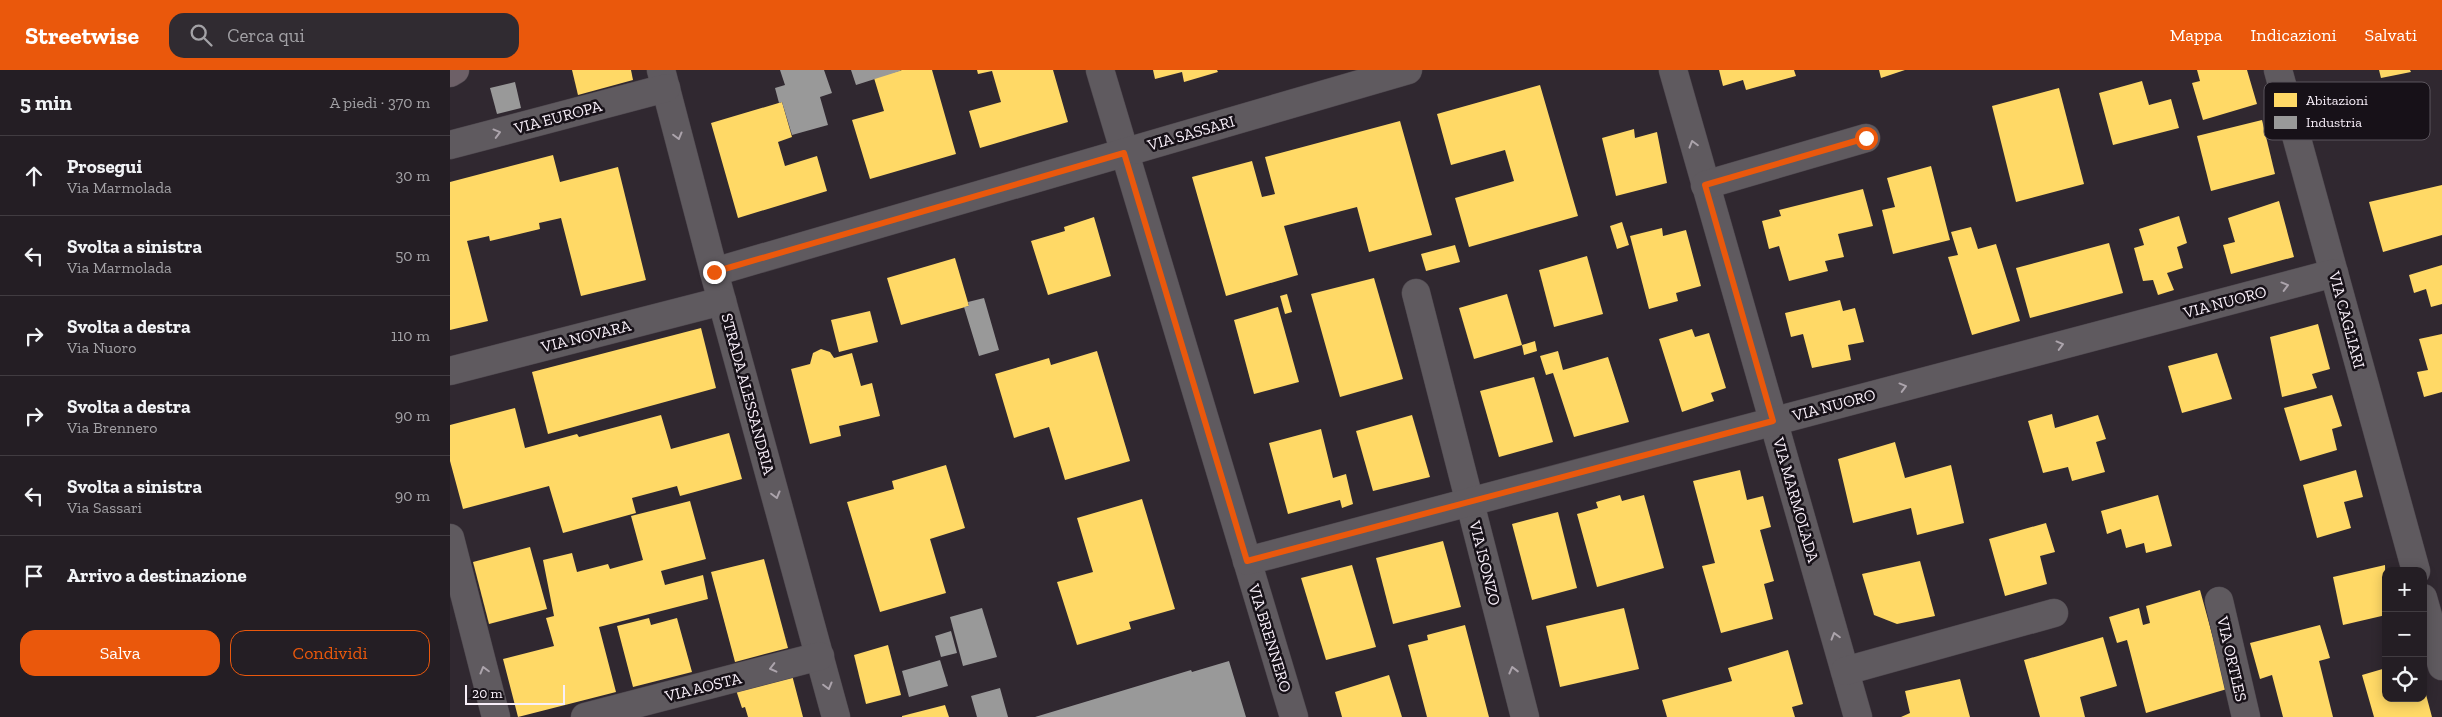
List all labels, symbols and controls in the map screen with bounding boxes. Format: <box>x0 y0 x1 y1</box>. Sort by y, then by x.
search box <box>169 13 519 58</box>
text: Streetwise <box>25 21 139 50</box>
icon: search <box>187 21 215 49</box>
text: Cerca qui <box>227 24 305 47</box>
text: Mappa <box>2170 24 2223 46</box>
text: Indicazioni <box>2251 24 2337 46</box>
text: Salvati <box>2365 24 2417 46</box>
legend <box>2264 82 2430 140</box>
text: 5 min <box>20 90 72 115</box>
text: Abitazioni <box>2306 92 2368 109</box>
text: A piedi · 370 m <box>330 93 430 112</box>
street label: VIA EUROPA <box>511 96 604 138</box>
street label: VIA SASSARI <box>1144 112 1237 155</box>
text: Industria <box>2306 114 2362 131</box>
route start <box>1855 127 1878 150</box>
one-way arrow <box>493 128 502 139</box>
one-way arrow <box>673 131 683 139</box>
one-way arrow <box>1689 140 1699 148</box>
text: Prosegui <box>67 155 142 178</box>
icon: ahead <box>20 162 48 190</box>
text: 30 m <box>396 166 430 185</box>
text: Via Marmolada <box>67 178 172 197</box>
text: Svolta a sinistra <box>67 235 202 258</box>
icon: left <box>20 242 48 270</box>
text: 50 m <box>395 246 430 265</box>
text: Via Marmolada <box>67 258 172 277</box>
route end <box>703 261 726 284</box>
street label: VIA CAGLIARI <box>2325 268 2369 371</box>
one-way arrow <box>2280 281 2289 291</box>
street label: VIA NUORO <box>2181 282 2269 322</box>
street label: STRADA ALESSANDRIA <box>717 311 779 477</box>
text: Svolta a destra <box>67 315 191 338</box>
street label: VIA NOVARA <box>538 316 633 357</box>
icon: right <box>20 322 48 350</box>
text: 110 m <box>391 326 430 345</box>
text: Via Nuoro <box>67 338 136 357</box>
one-way arrow <box>2056 341 2064 351</box>
one-way arrow <box>1899 382 1908 393</box>
street label: VIA NUORO <box>1790 385 1878 425</box>
text: Svolta a destra <box>67 395 191 418</box>
icon: right <box>20 402 48 430</box>
text: 90 m <box>395 406 430 425</box>
text: Via Brennero <box>67 418 158 437</box>
street label: VIA MARMOLADA <box>1769 434 1823 565</box>
text: Svolta a sinistra <box>67 475 202 498</box>
icon: left <box>20 482 48 510</box>
text: 90 m <box>395 486 430 505</box>
one-way arrow <box>770 491 781 500</box>
text: Via Sassari <box>67 498 142 517</box>
street label: VIA ISONZO <box>1465 518 1505 608</box>
icon: arrive <box>20 562 48 590</box>
text: Arrivo a destinazione <box>67 564 247 587</box>
map controls <box>2382 567 2427 702</box>
button: + <box>2382 567 2427 612</box>
street label: VIA BRENNERO <box>1244 581 1296 695</box>
button: − <box>2382 612 2427 657</box>
street label: VIA ORTLES <box>2213 614 2251 703</box>
button: Salva <box>20 630 220 676</box>
button: Condividi <box>230 630 430 676</box>
one-way arrow <box>1830 633 1840 641</box>
button: locate <box>2382 657 2427 702</box>
one-way arrow <box>770 663 778 673</box>
one-way arrow <box>479 665 490 674</box>
one-way arrow <box>1508 666 1518 674</box>
street label: VIA AOSTA <box>662 668 744 706</box>
one-way arrow <box>822 681 833 690</box>
scale bar <box>465 682 565 705</box>
text: 20 m <box>472 685 503 702</box>

